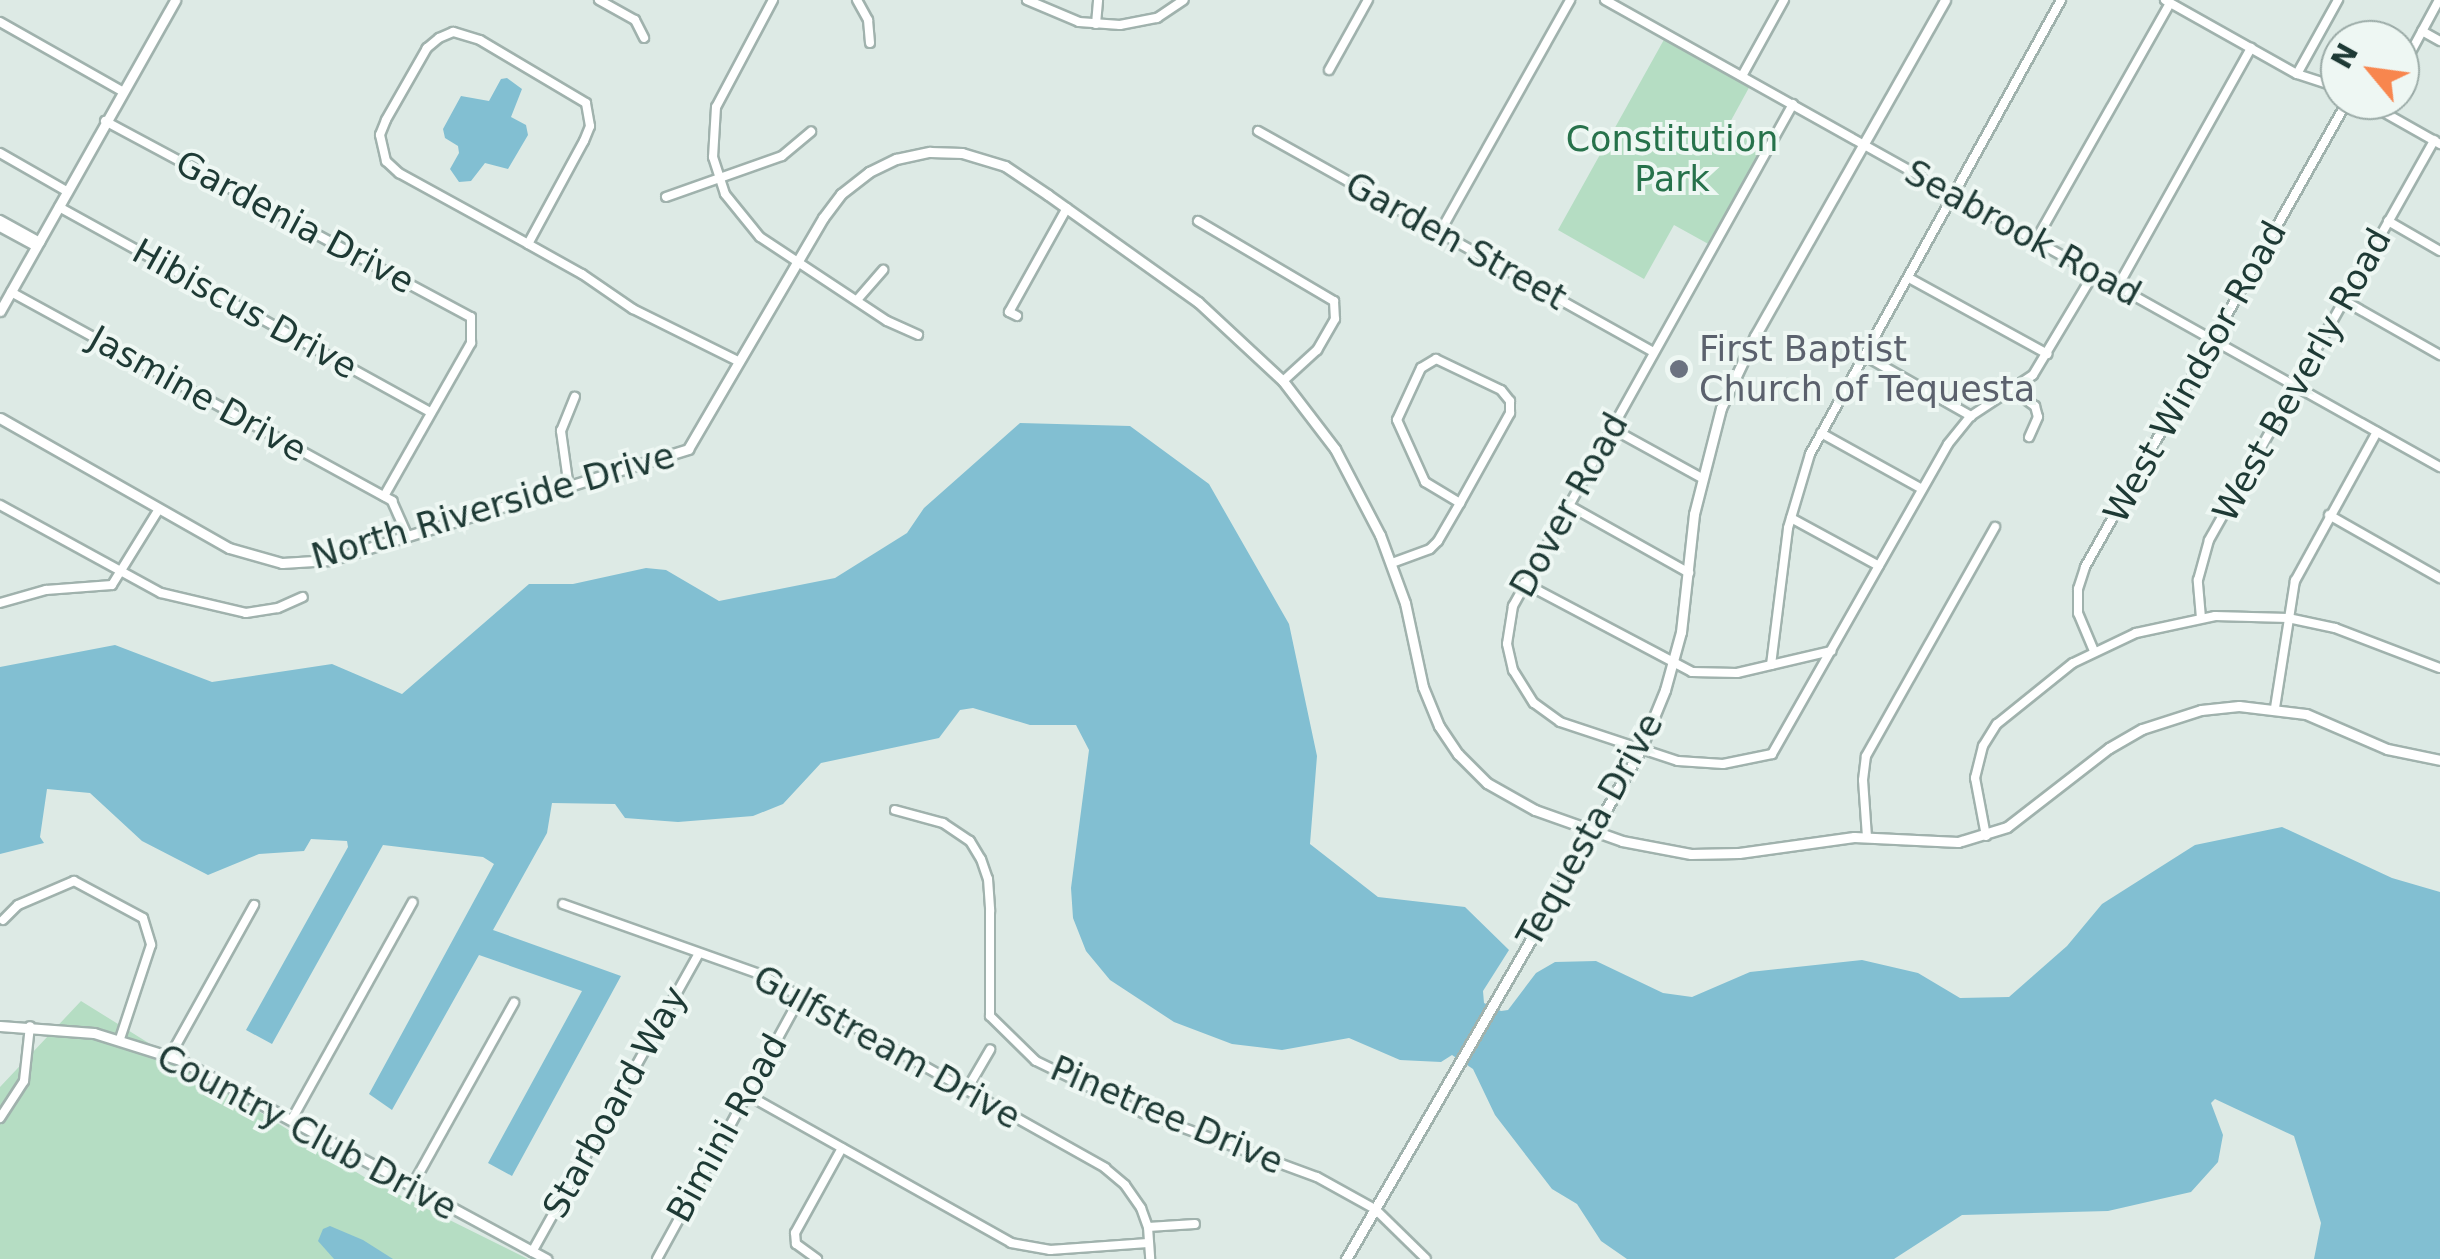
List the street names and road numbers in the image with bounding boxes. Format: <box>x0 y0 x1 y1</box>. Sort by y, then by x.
street label: Gardenia Drive <box>169 142 421 302</box>
street label: Seabrook Road <box>1898 151 2148 315</box>
street label: Garden Street <box>1338 163 1574 319</box>
street label: West Windsor Road <box>2095 214 2295 530</box>
street label: West Beverly Road <box>2204 221 2400 529</box>
street label: Hibiscus Drive <box>125 230 365 388</box>
street label: Jasmine Drive <box>82 317 314 471</box>
street label: Dover Road <box>1501 406 1637 604</box>
street label: North Riverside Drive <box>307 434 679 578</box>
street label: Tequesta Drive <box>1508 706 1672 954</box>
street label: Gulfstream Drive <box>746 956 1028 1138</box>
street label: Starboard Way <box>534 979 696 1225</box>
street label: Bimini Road <box>658 1027 796 1229</box>
street label: Country Club Drive <box>150 1035 464 1229</box>
street label: Pinetree Drive <box>1044 1047 1290 1183</box>

